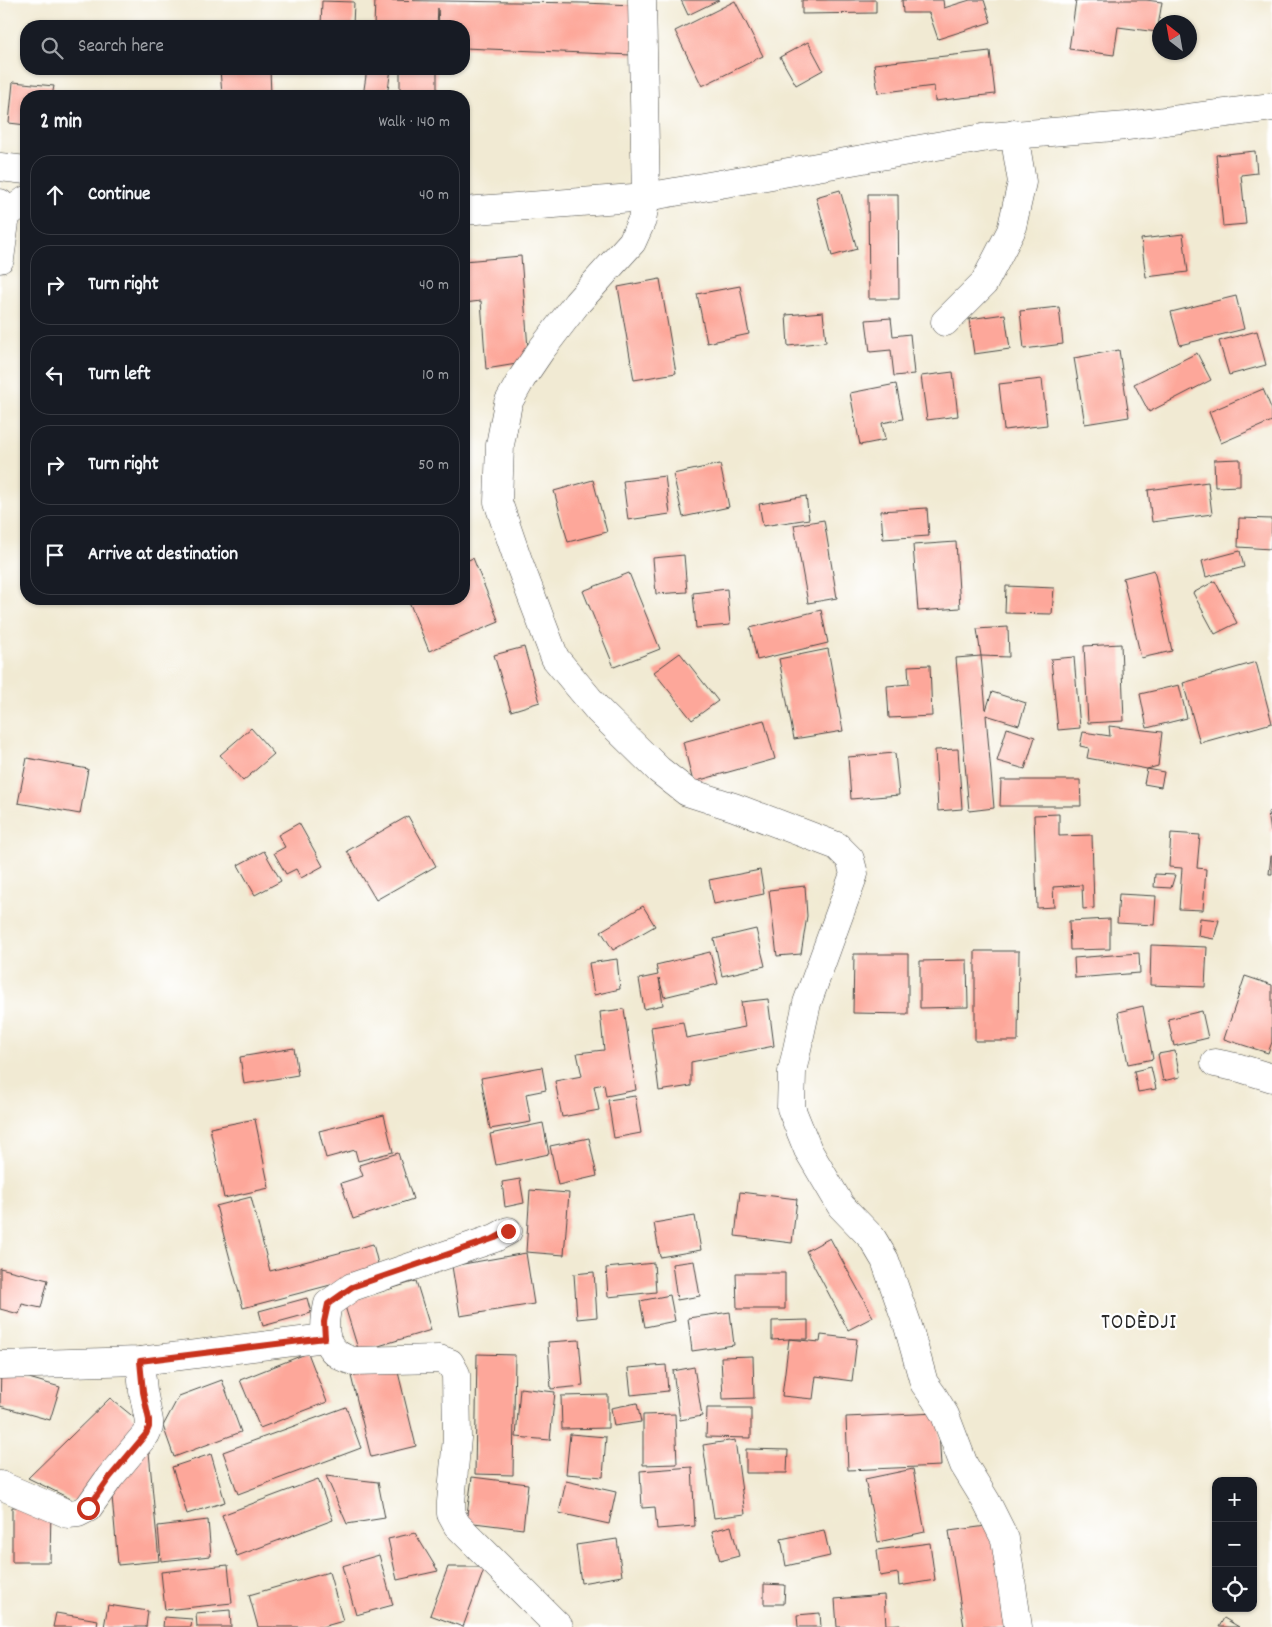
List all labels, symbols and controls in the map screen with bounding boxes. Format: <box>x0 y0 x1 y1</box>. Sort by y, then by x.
north arrow <box>1152 15 1197 60</box>
search box <box>20 20 470 75</box>
icon: search <box>38 34 66 62</box>
text: Search here <box>78 34 164 61</box>
text: 2 min <box>40 108 82 138</box>
text: Walk · 140 m <box>378 111 450 134</box>
icon: ahead <box>41 181 69 209</box>
text: Continue <box>88 182 150 209</box>
text: 40 m <box>419 184 449 207</box>
icon: right <box>41 271 69 299</box>
text: Turn right <box>88 272 159 299</box>
text: 40 m <box>419 274 449 297</box>
icon: left <box>41 361 69 389</box>
text: Turn left <box>88 362 151 389</box>
text: 10 m <box>422 364 449 387</box>
icon: right <box>41 451 69 479</box>
text: Turn right <box>88 452 159 479</box>
text: 50 m <box>418 454 449 477</box>
icon: arrive <box>41 541 69 569</box>
text: Arrive at destination <box>88 542 238 569</box>
route end <box>497 1220 520 1243</box>
district label: TODÈDJI <box>1101 1308 1177 1339</box>
map controls <box>1212 1477 1257 1612</box>
button: + <box>1212 1477 1257 1522</box>
route start <box>77 1497 100 1520</box>
button: − <box>1212 1522 1257 1567</box>
button: locate <box>1212 1567 1257 1612</box>

